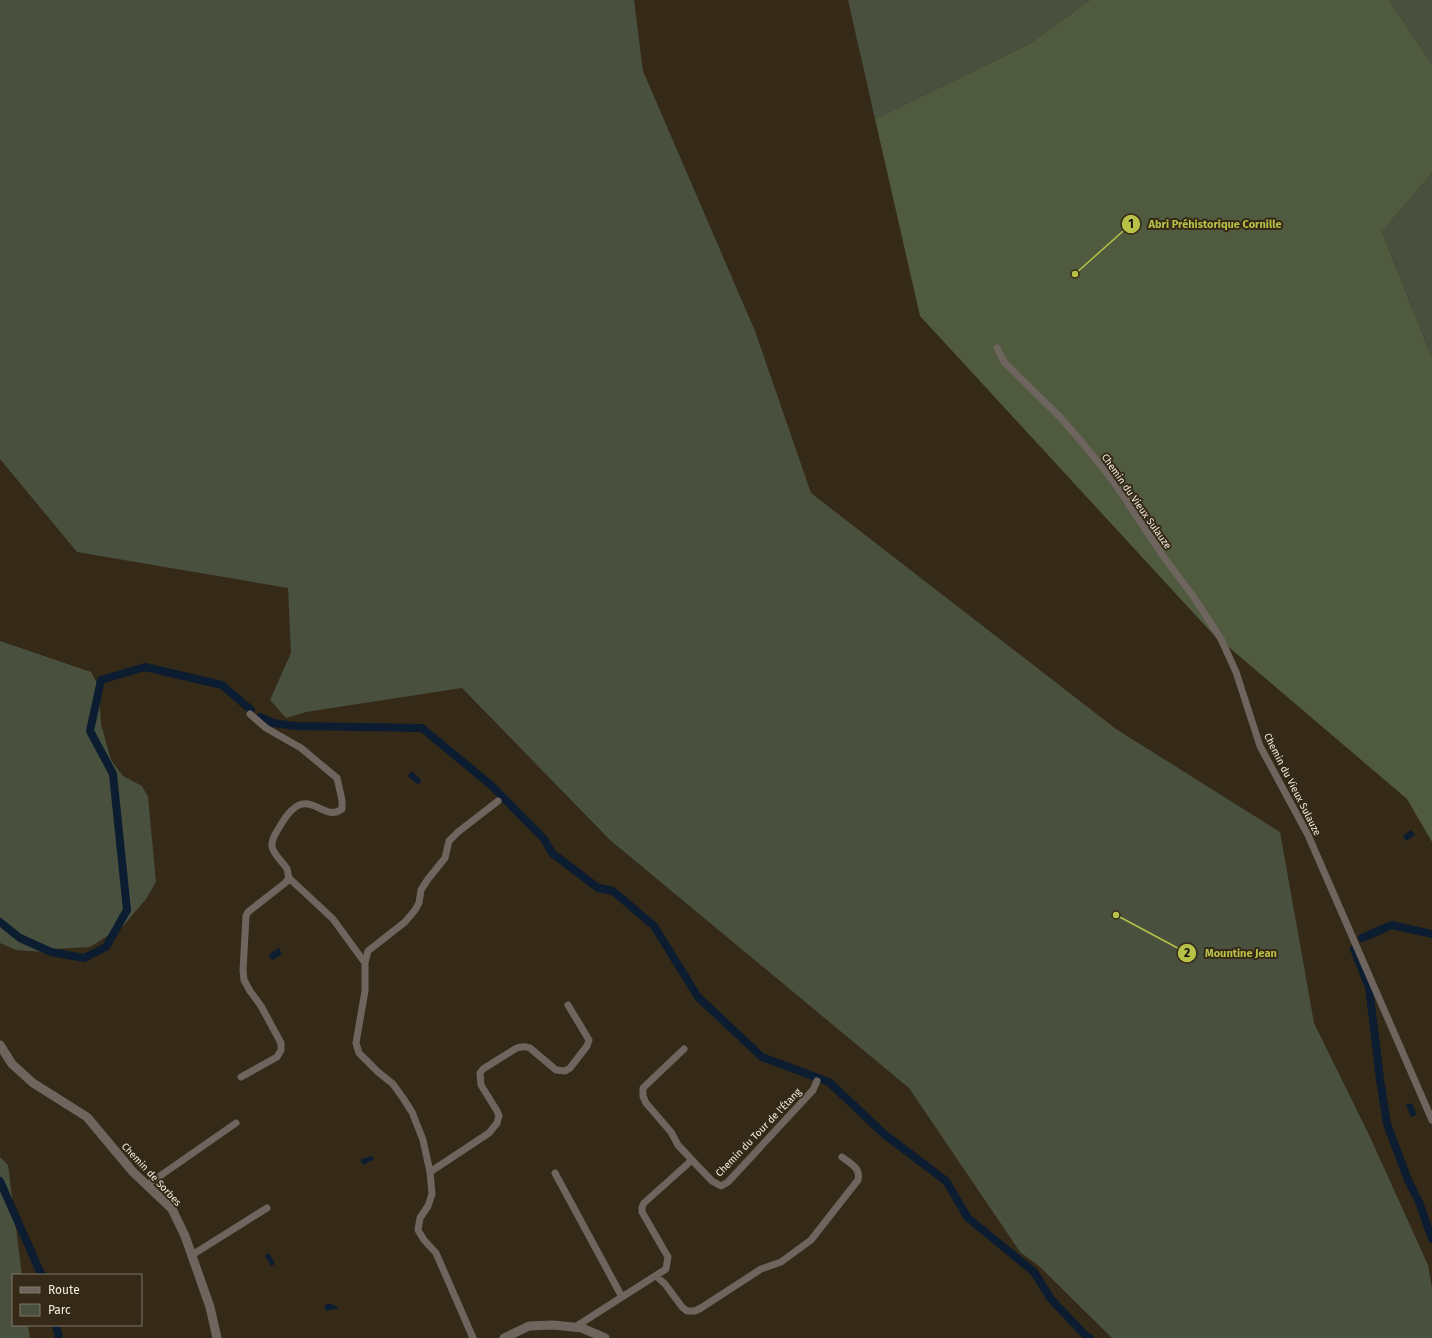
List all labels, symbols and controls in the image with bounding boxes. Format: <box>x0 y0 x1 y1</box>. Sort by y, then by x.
callout: Abri Préhistorique Cornille <box>1121 212 1289 235</box>
text: 1 <box>1128 217 1134 231</box>
text: Abri Préhistorique Cornille <box>1148 218 1281 231</box>
street label: Chemin du Vieux Sulauze <box>1099 452 1174 551</box>
street label: Chemin du Vieux Sulauze <box>1261 731 1323 838</box>
callout: Mountine Jean <box>1177 941 1285 964</box>
text: 2 <box>1184 946 1190 960</box>
text: Mountine Jean <box>1205 947 1277 960</box>
street label: Chemin du Tour de l'Étang <box>712 1084 805 1179</box>
street label: Chemin de Sorbes <box>119 1141 184 1209</box>
legend <box>12 1274 142 1326</box>
text: Route <box>48 1283 80 1297</box>
text: Parc <box>48 1303 71 1317</box>

